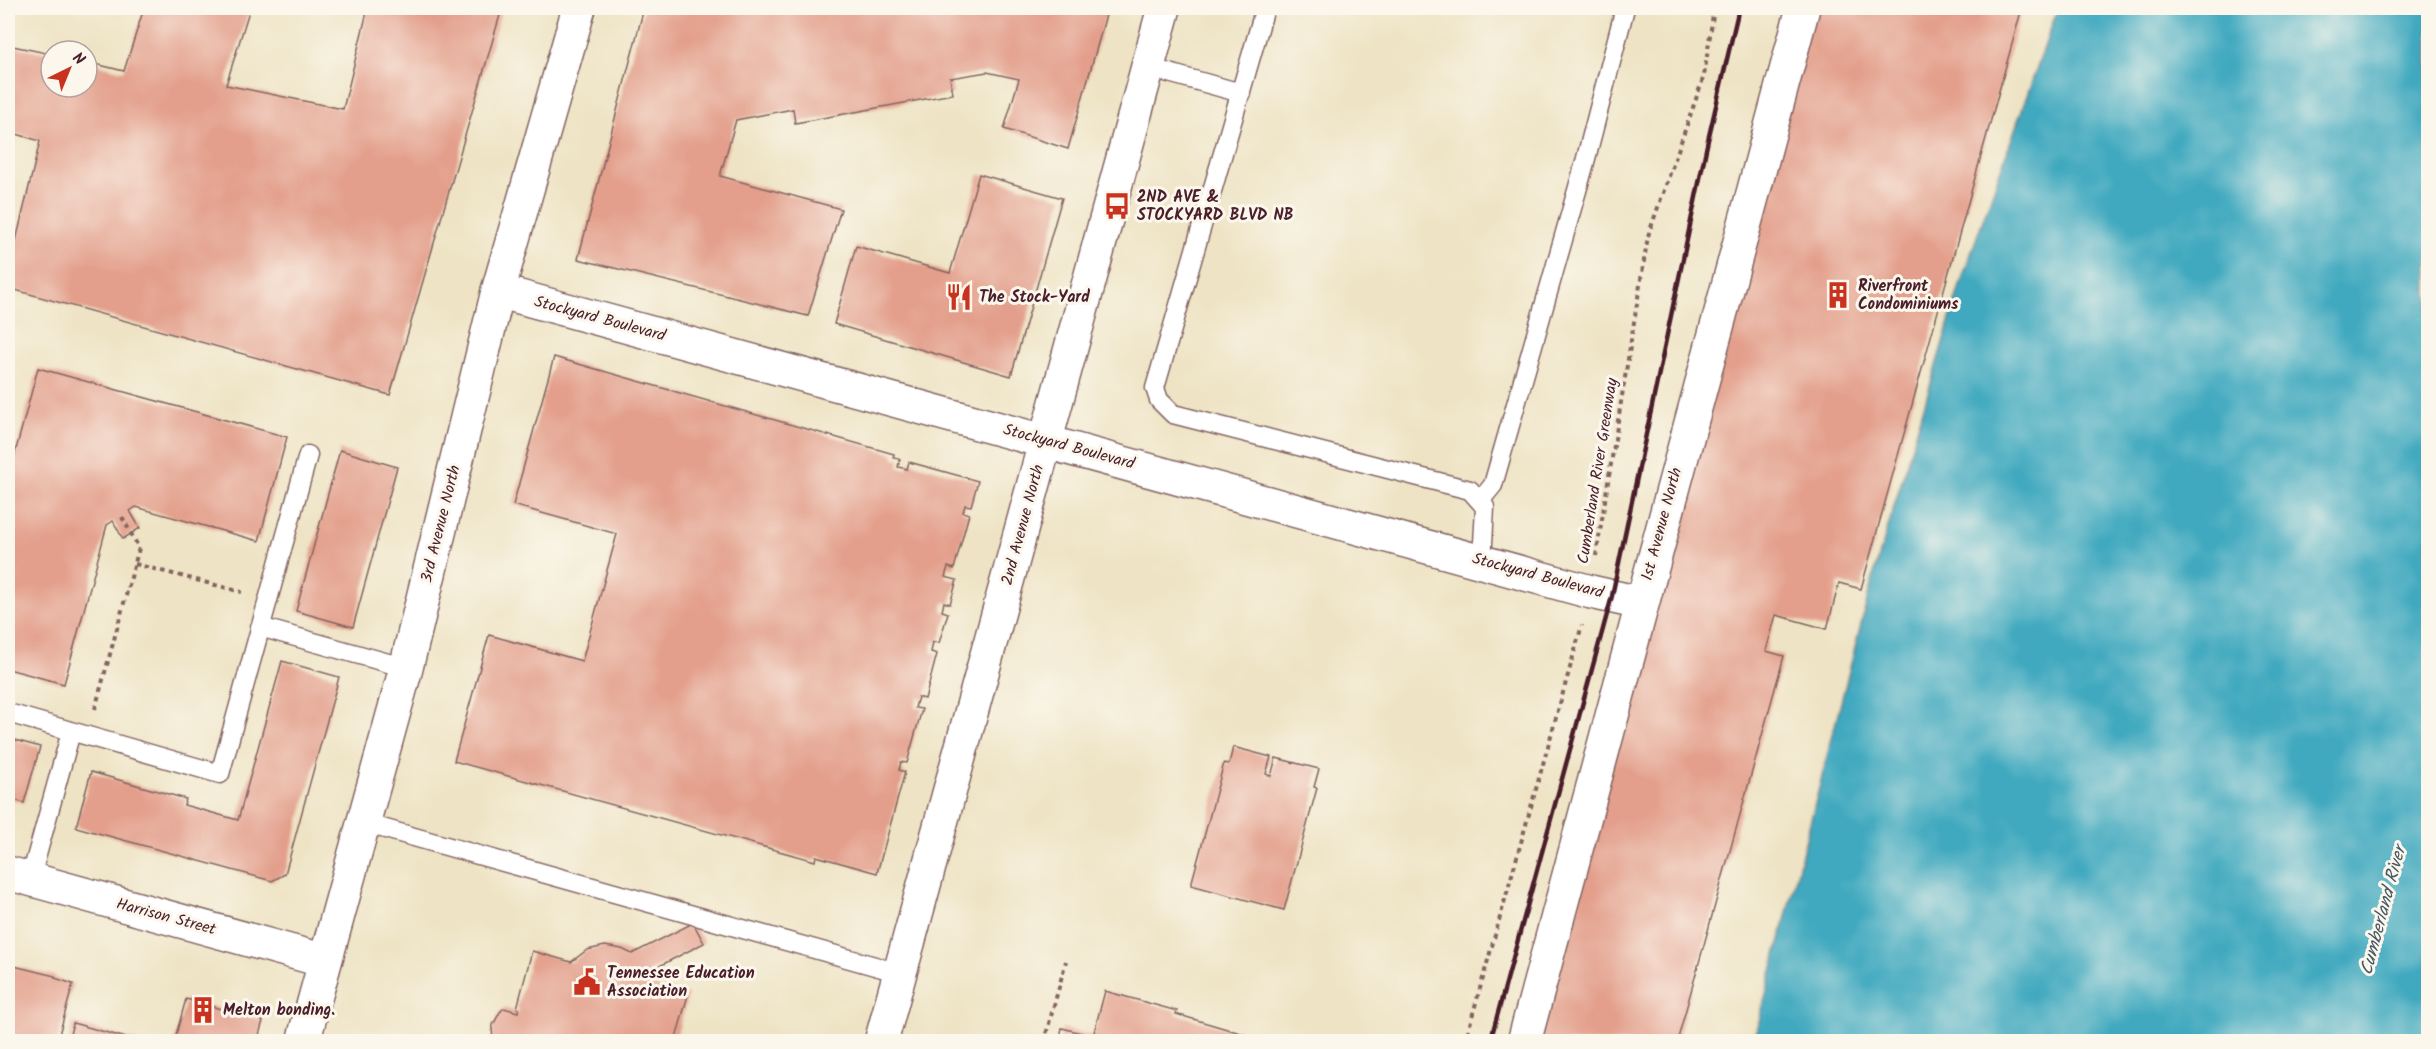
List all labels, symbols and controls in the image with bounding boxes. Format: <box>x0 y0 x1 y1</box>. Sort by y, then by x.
north arrow <box>39 39 99 99</box>
text: N <box>66 47 90 72</box>
place label: 2ND AVE & STOCKYARD BLVD NB <box>1137 185 1294 228</box>
bus stop icon: 2ND AVE & STOCKYARD BLVD NB <box>1102 191 1132 221</box>
place label: Riverfront Condominiums <box>1858 274 1959 317</box>
building icon: Riverfront Condominiums <box>1823 280 1853 310</box>
restaurant icon: The Stock-Yard <box>944 282 974 312</box>
place label: The Stock-Yard <box>979 285 1090 310</box>
street label: Stockyard Boulevard <box>532 289 669 349</box>
street label: Cumberland River Greenway <box>1571 376 1625 566</box>
street label: Stockyard Boulevard <box>1001 417 1138 477</box>
street label: 2nd Avenue North <box>995 462 1051 588</box>
street label: 3rd Avenue North <box>414 463 468 585</box>
street label: 1st Avenue North <box>1635 465 1689 583</box>
street label: Stockyard Boulevard <box>1470 546 1607 606</box>
water label: Cumberland River <box>2353 839 2416 979</box>
street label: Harrison Street <box>113 892 219 943</box>
place label: Tennessee Education Association <box>607 961 755 1004</box>
public building icon: Tennessee Education Association <box>572 967 602 997</box>
building icon: Melton bonding. <box>188 995 218 1025</box>
place label: Melton bonding. <box>223 998 335 1023</box>

